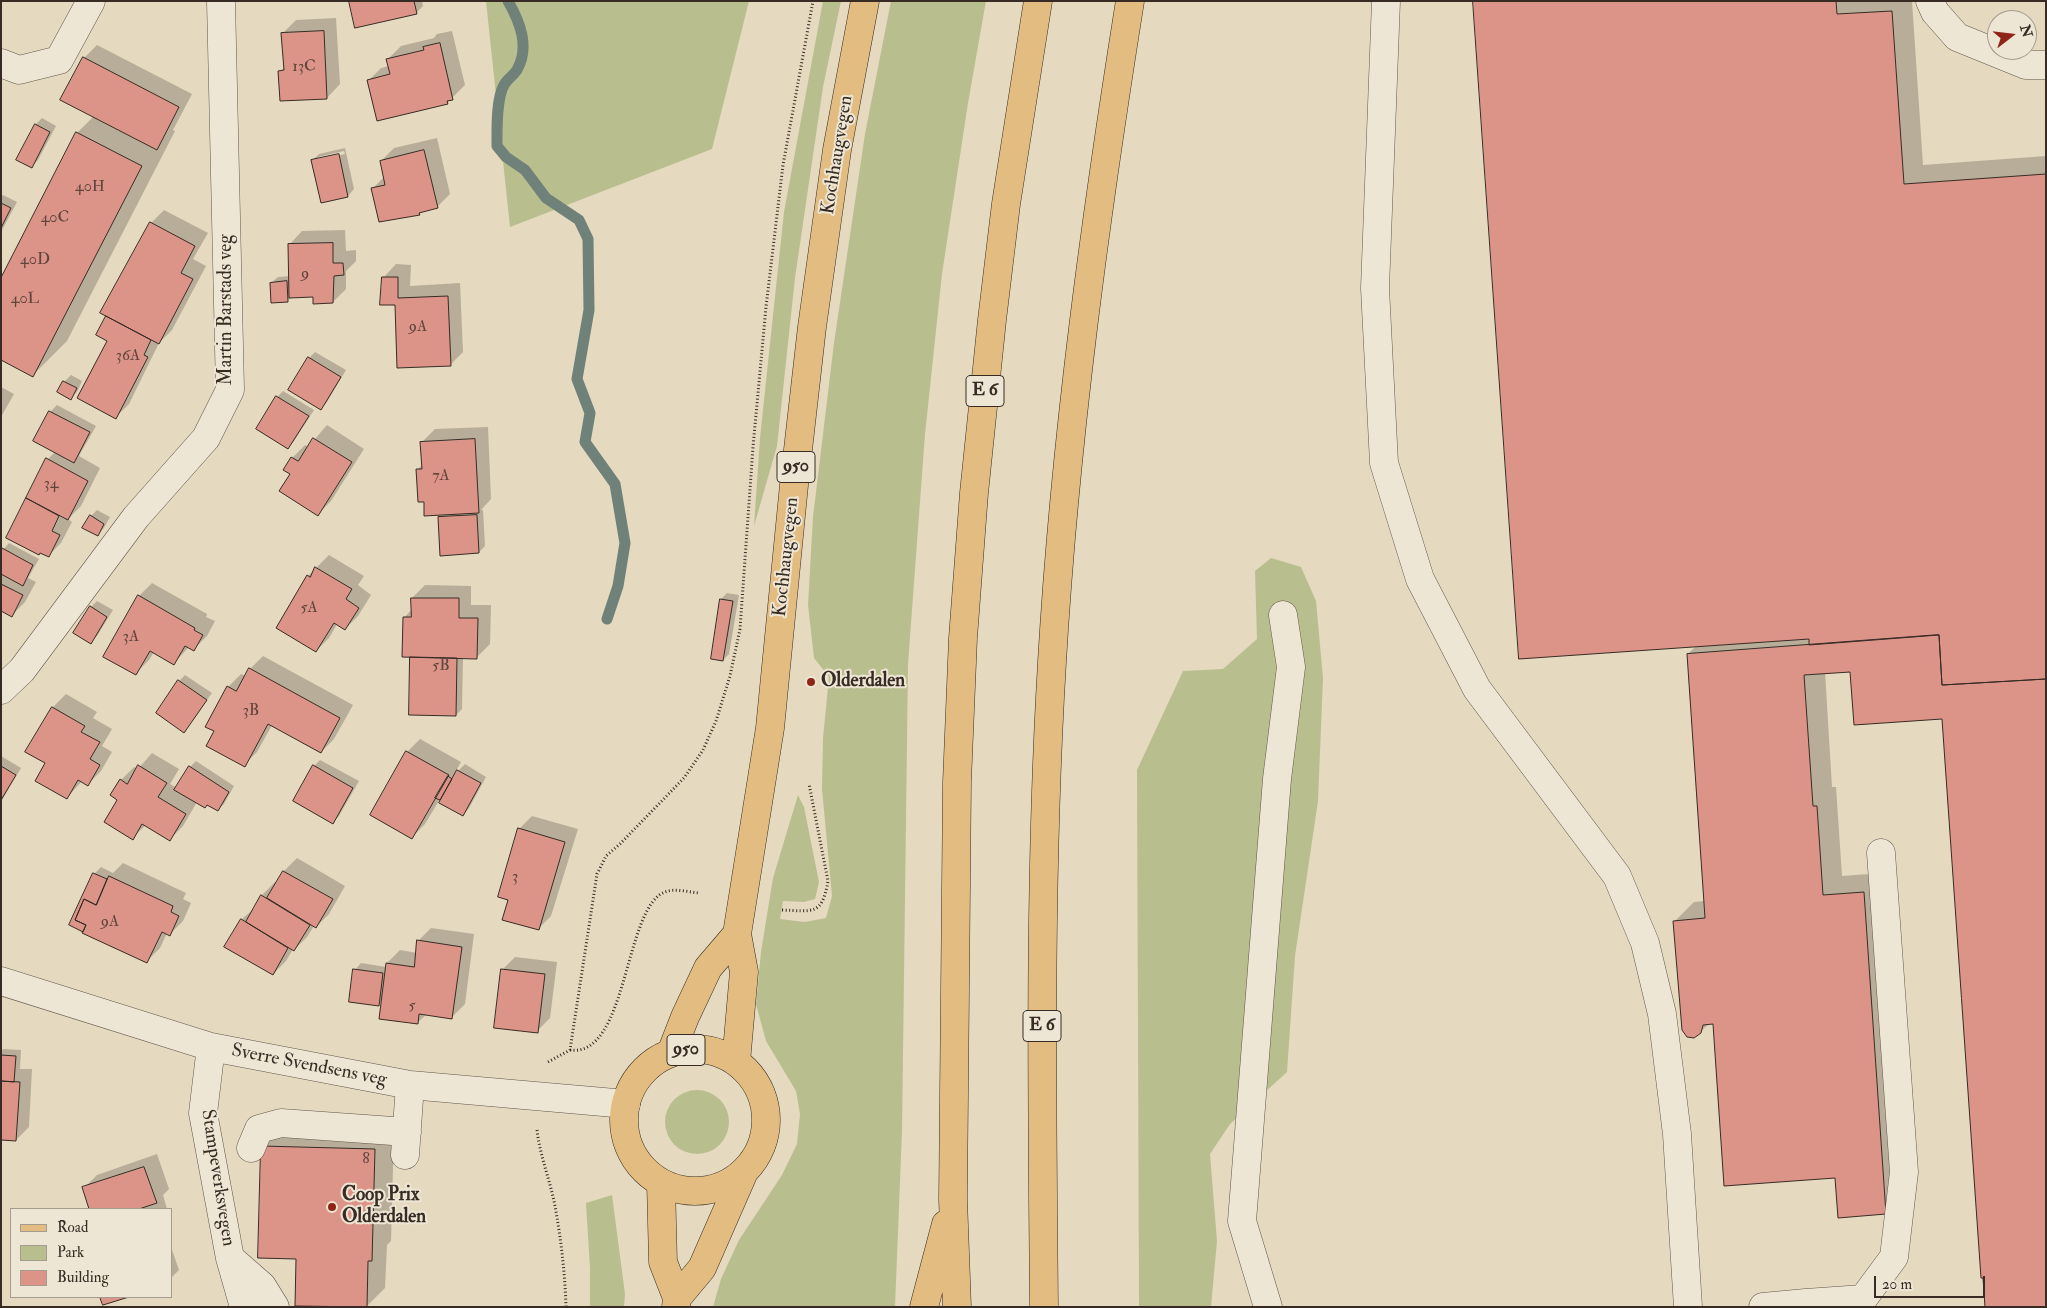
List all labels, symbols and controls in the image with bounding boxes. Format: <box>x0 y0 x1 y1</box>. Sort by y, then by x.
north arrow <box>1987 10 2037 60</box>
text: N <box>2016 23 2036 39</box>
house number: 13C <box>292 58 316 78</box>
street label: Kochhaugvegen <box>817 94 859 216</box>
house number: 40H <box>75 178 105 198</box>
house number: 40C <box>41 209 69 229</box>
street label: Martin Barstads veg <box>216 234 238 386</box>
house number: 40D <box>20 251 50 271</box>
house number: 9 <box>301 265 309 285</box>
house number: 40L <box>11 290 39 310</box>
house number: 9A <box>409 318 427 338</box>
house number: 36A <box>116 347 140 367</box>
road number: E 6 <box>966 376 1004 406</box>
road number: 950 <box>777 452 815 482</box>
house number: 7A <box>432 467 450 487</box>
house number: 34 <box>44 475 58 495</box>
street label: Kochhaugvegen <box>769 496 805 618</box>
house number: 5A <box>300 599 318 619</box>
house number: 3A <box>123 628 139 648</box>
house number: 5B <box>432 657 450 677</box>
place label: Olderdalen <box>821 671 905 693</box>
marker: Olderdalen <box>805 676 817 688</box>
house number: 3B <box>243 702 259 722</box>
house number: 3 <box>512 868 518 888</box>
house number: 9A <box>101 913 119 933</box>
house number: 5 <box>408 997 416 1017</box>
road number: E 6 <box>1023 1010 1061 1042</box>
road number: 950 <box>667 1034 705 1066</box>
street label: Sverre Svendsens veg <box>229 1040 389 1092</box>
street label: Stampeverksvegen <box>195 1108 239 1248</box>
house number: 8 <box>362 1150 370 1170</box>
place label: Coop Prix Olderdalen <box>342 1185 426 1229</box>
marker: Coop Prix Olderdalen <box>326 1201 338 1213</box>
legend <box>10 1208 172 1298</box>
text: Road <box>57 1218 88 1237</box>
text: Park <box>57 1243 84 1262</box>
scale bar <box>1877 1266 1988 1298</box>
text: Building <box>57 1268 109 1287</box>
text: 20 m <box>1882 1275 1912 1294</box>

